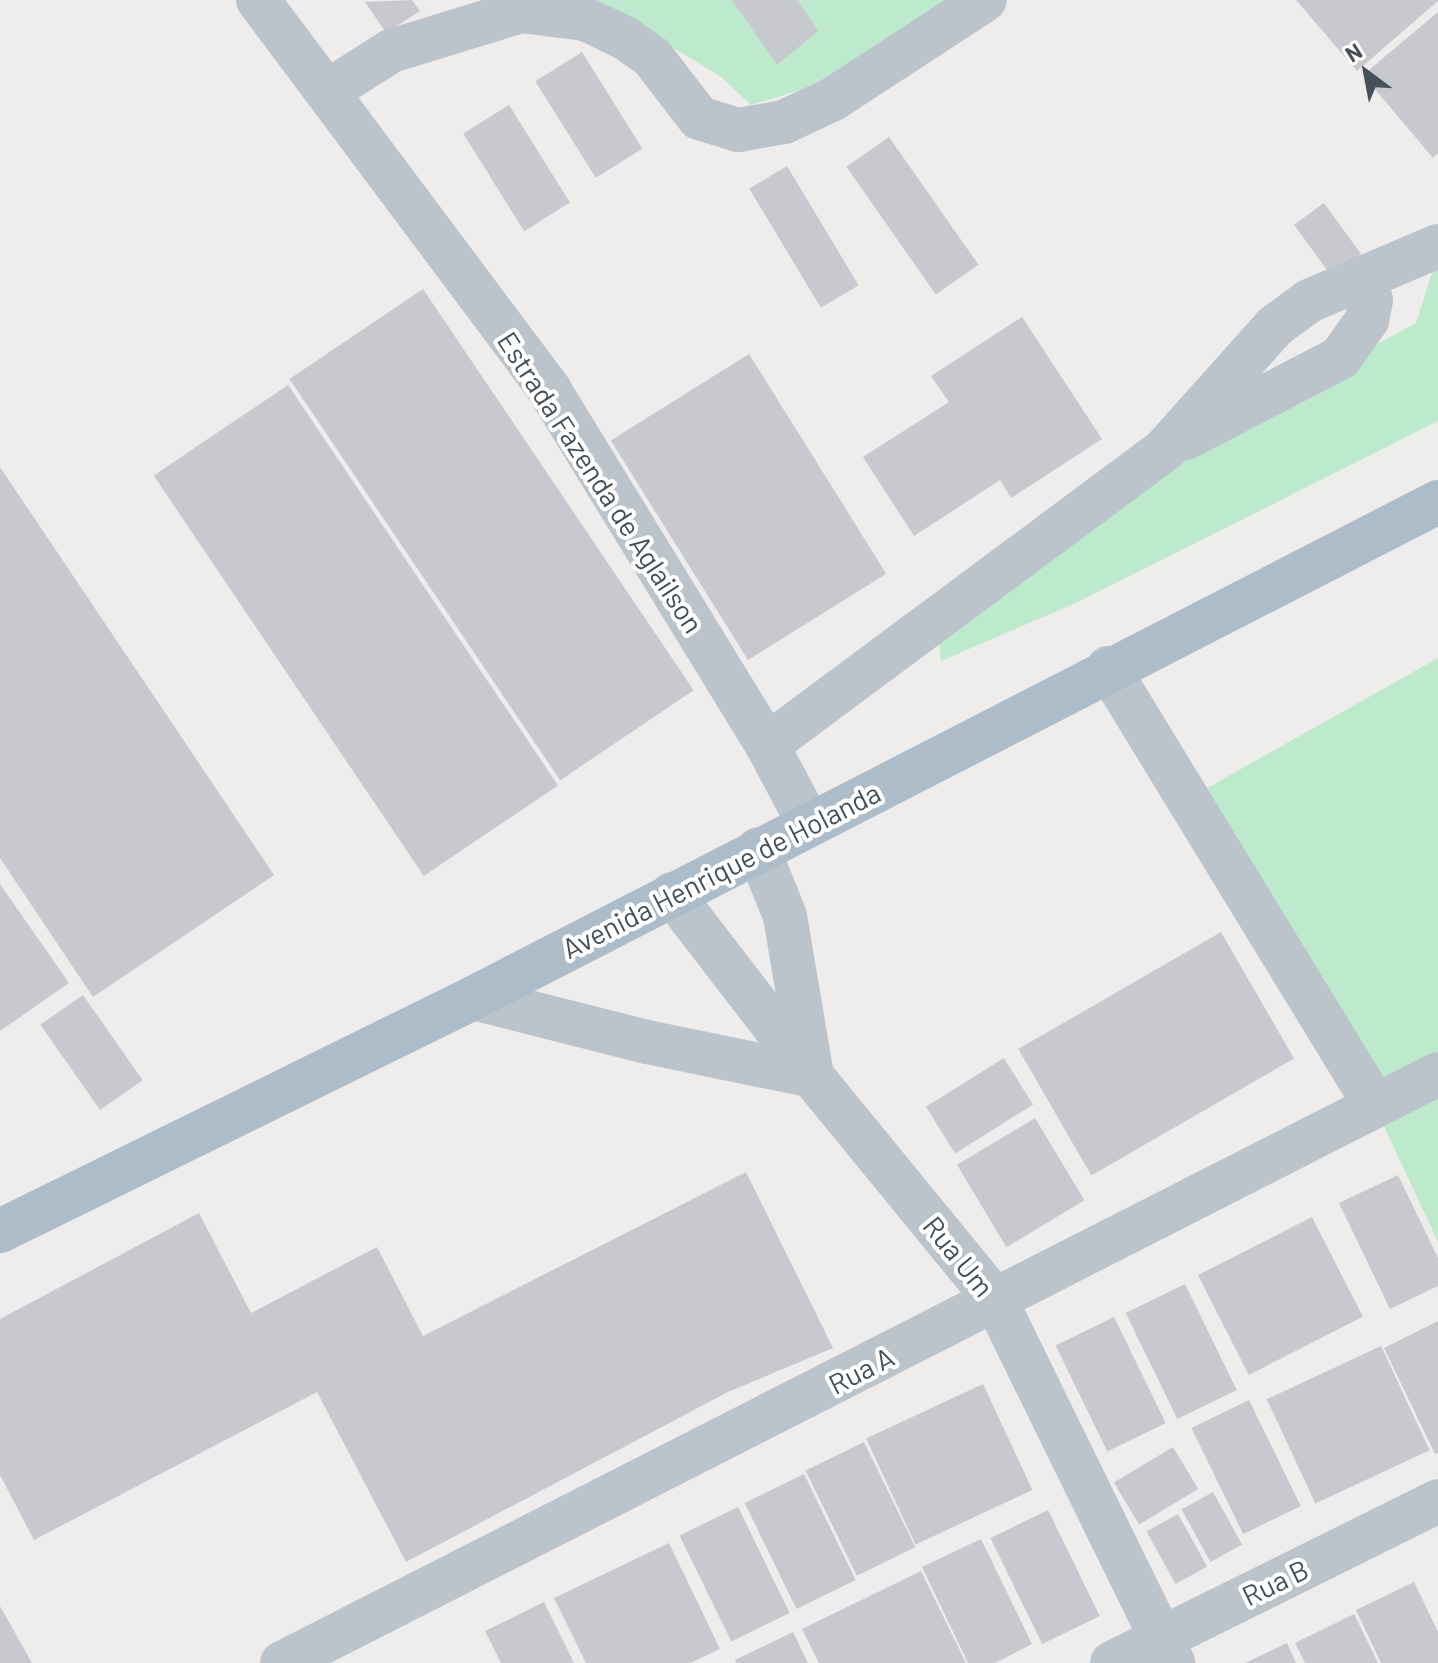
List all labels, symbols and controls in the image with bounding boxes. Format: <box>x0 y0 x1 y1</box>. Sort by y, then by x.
north arrow <box>1326 32 1406 112</box>
text: N <box>1340 37 1366 67</box>
street label: Estrada Fazenda de Aglailson <box>491 325 711 639</box>
street label: Avenida Henrique de Holanda <box>556 775 886 965</box>
street label: Rua Um <box>917 1209 1001 1303</box>
street label: Rua A <box>823 1339 899 1401</box>
street label: Rua B <box>1236 1552 1314 1612</box>

